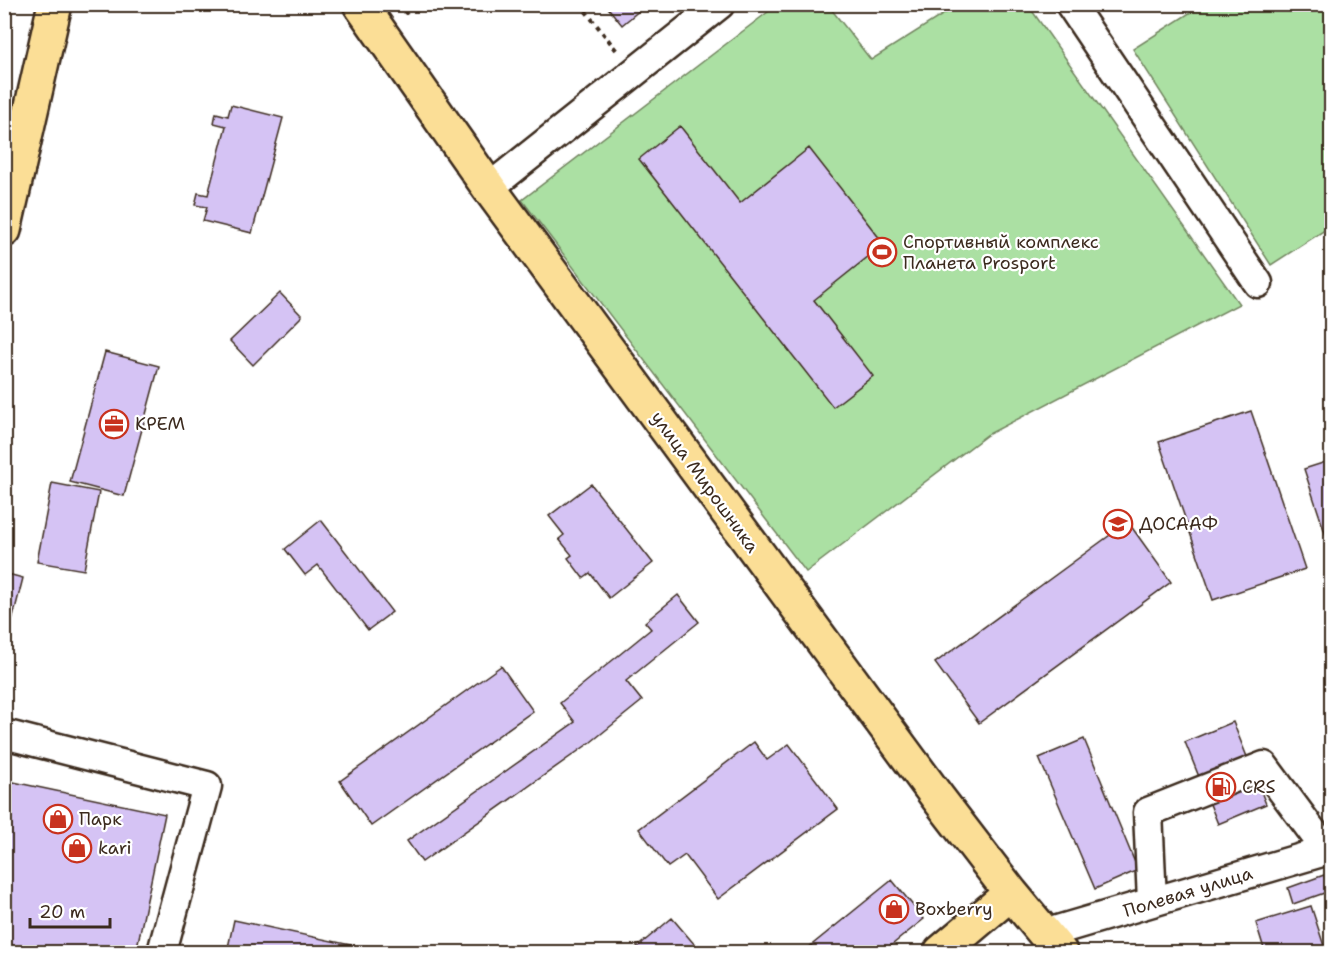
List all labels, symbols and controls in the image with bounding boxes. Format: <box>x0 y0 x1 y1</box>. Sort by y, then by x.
place label: Спортивный комплекс Планета Prosport <box>903 230 1099 275</box>
sports icon: Спортивный комплекс Планета Prosport <box>866 236 898 268</box>
street label: улица Мирошника <box>646 407 764 557</box>
office icon: КРЕМ <box>98 408 130 440</box>
place label: КРЕМ <box>135 412 185 436</box>
school or university icon: ДОСААФ <box>1102 508 1134 540</box>
place label: ДОСААФ <box>1139 512 1218 536</box>
fuel station icon: CRS <box>1205 771 1237 803</box>
place label: CRS <box>1242 775 1275 799</box>
shop icon: Парк <box>42 803 74 835</box>
place label: Парк <box>79 807 122 831</box>
shop icon: kari <box>61 832 93 864</box>
place label: kari <box>98 836 132 860</box>
street label: Полевая улица <box>1121 861 1255 923</box>
scale bar <box>30 891 110 929</box>
shop icon: Boxberry <box>878 893 910 925</box>
place label: Boxberry <box>915 897 993 921</box>
text: 20 m <box>39 900 85 924</box>

